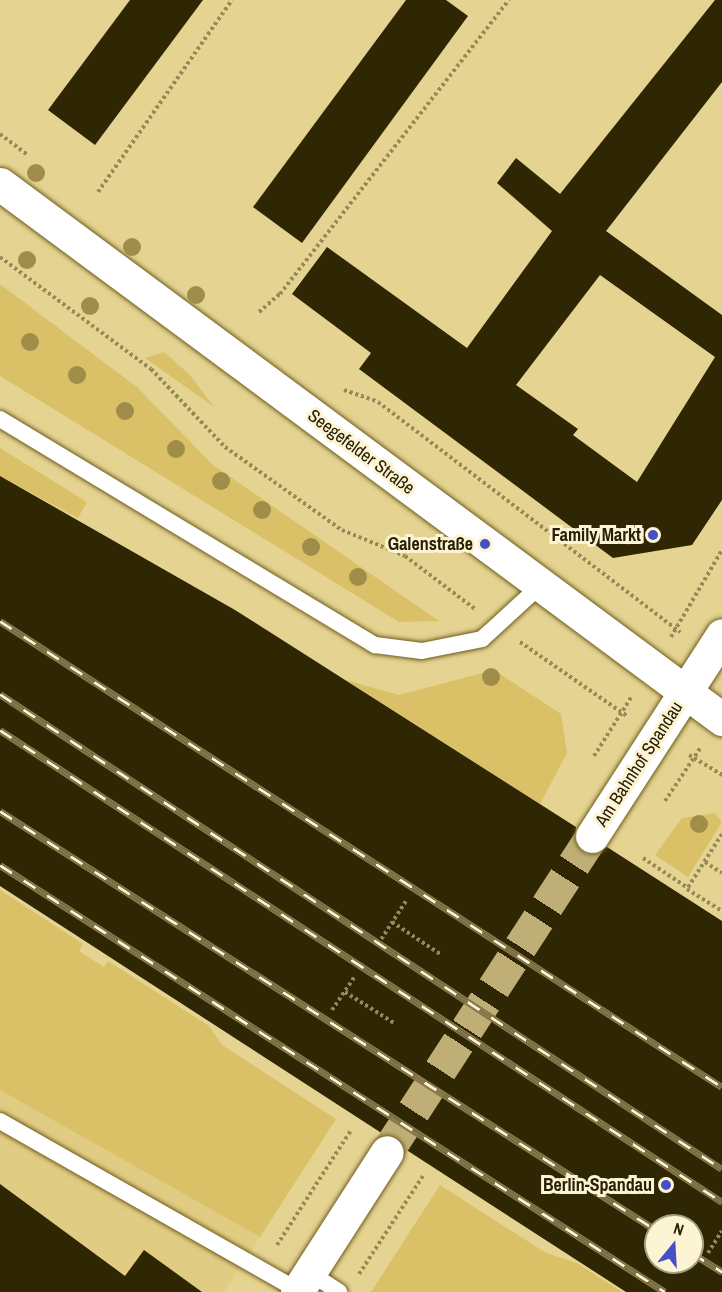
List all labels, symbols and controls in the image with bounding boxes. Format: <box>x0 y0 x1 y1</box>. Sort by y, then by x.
street label: Seegefelder Straße <box>303 405 419 499</box>
place label: Family Markt <box>551 524 641 546</box>
marker: Family Markt <box>646 528 660 542</box>
place label: Galenstraße <box>388 533 473 555</box>
marker: Galenstraße <box>478 537 492 551</box>
street label: Am Bahnhof Spandau <box>591 698 687 830</box>
place label: Berlin-Spandau <box>543 1174 652 1196</box>
marker: Berlin-Spandau <box>657 1176 675 1194</box>
north arrow <box>644 1214 704 1274</box>
text: N <box>671 1217 687 1241</box>

